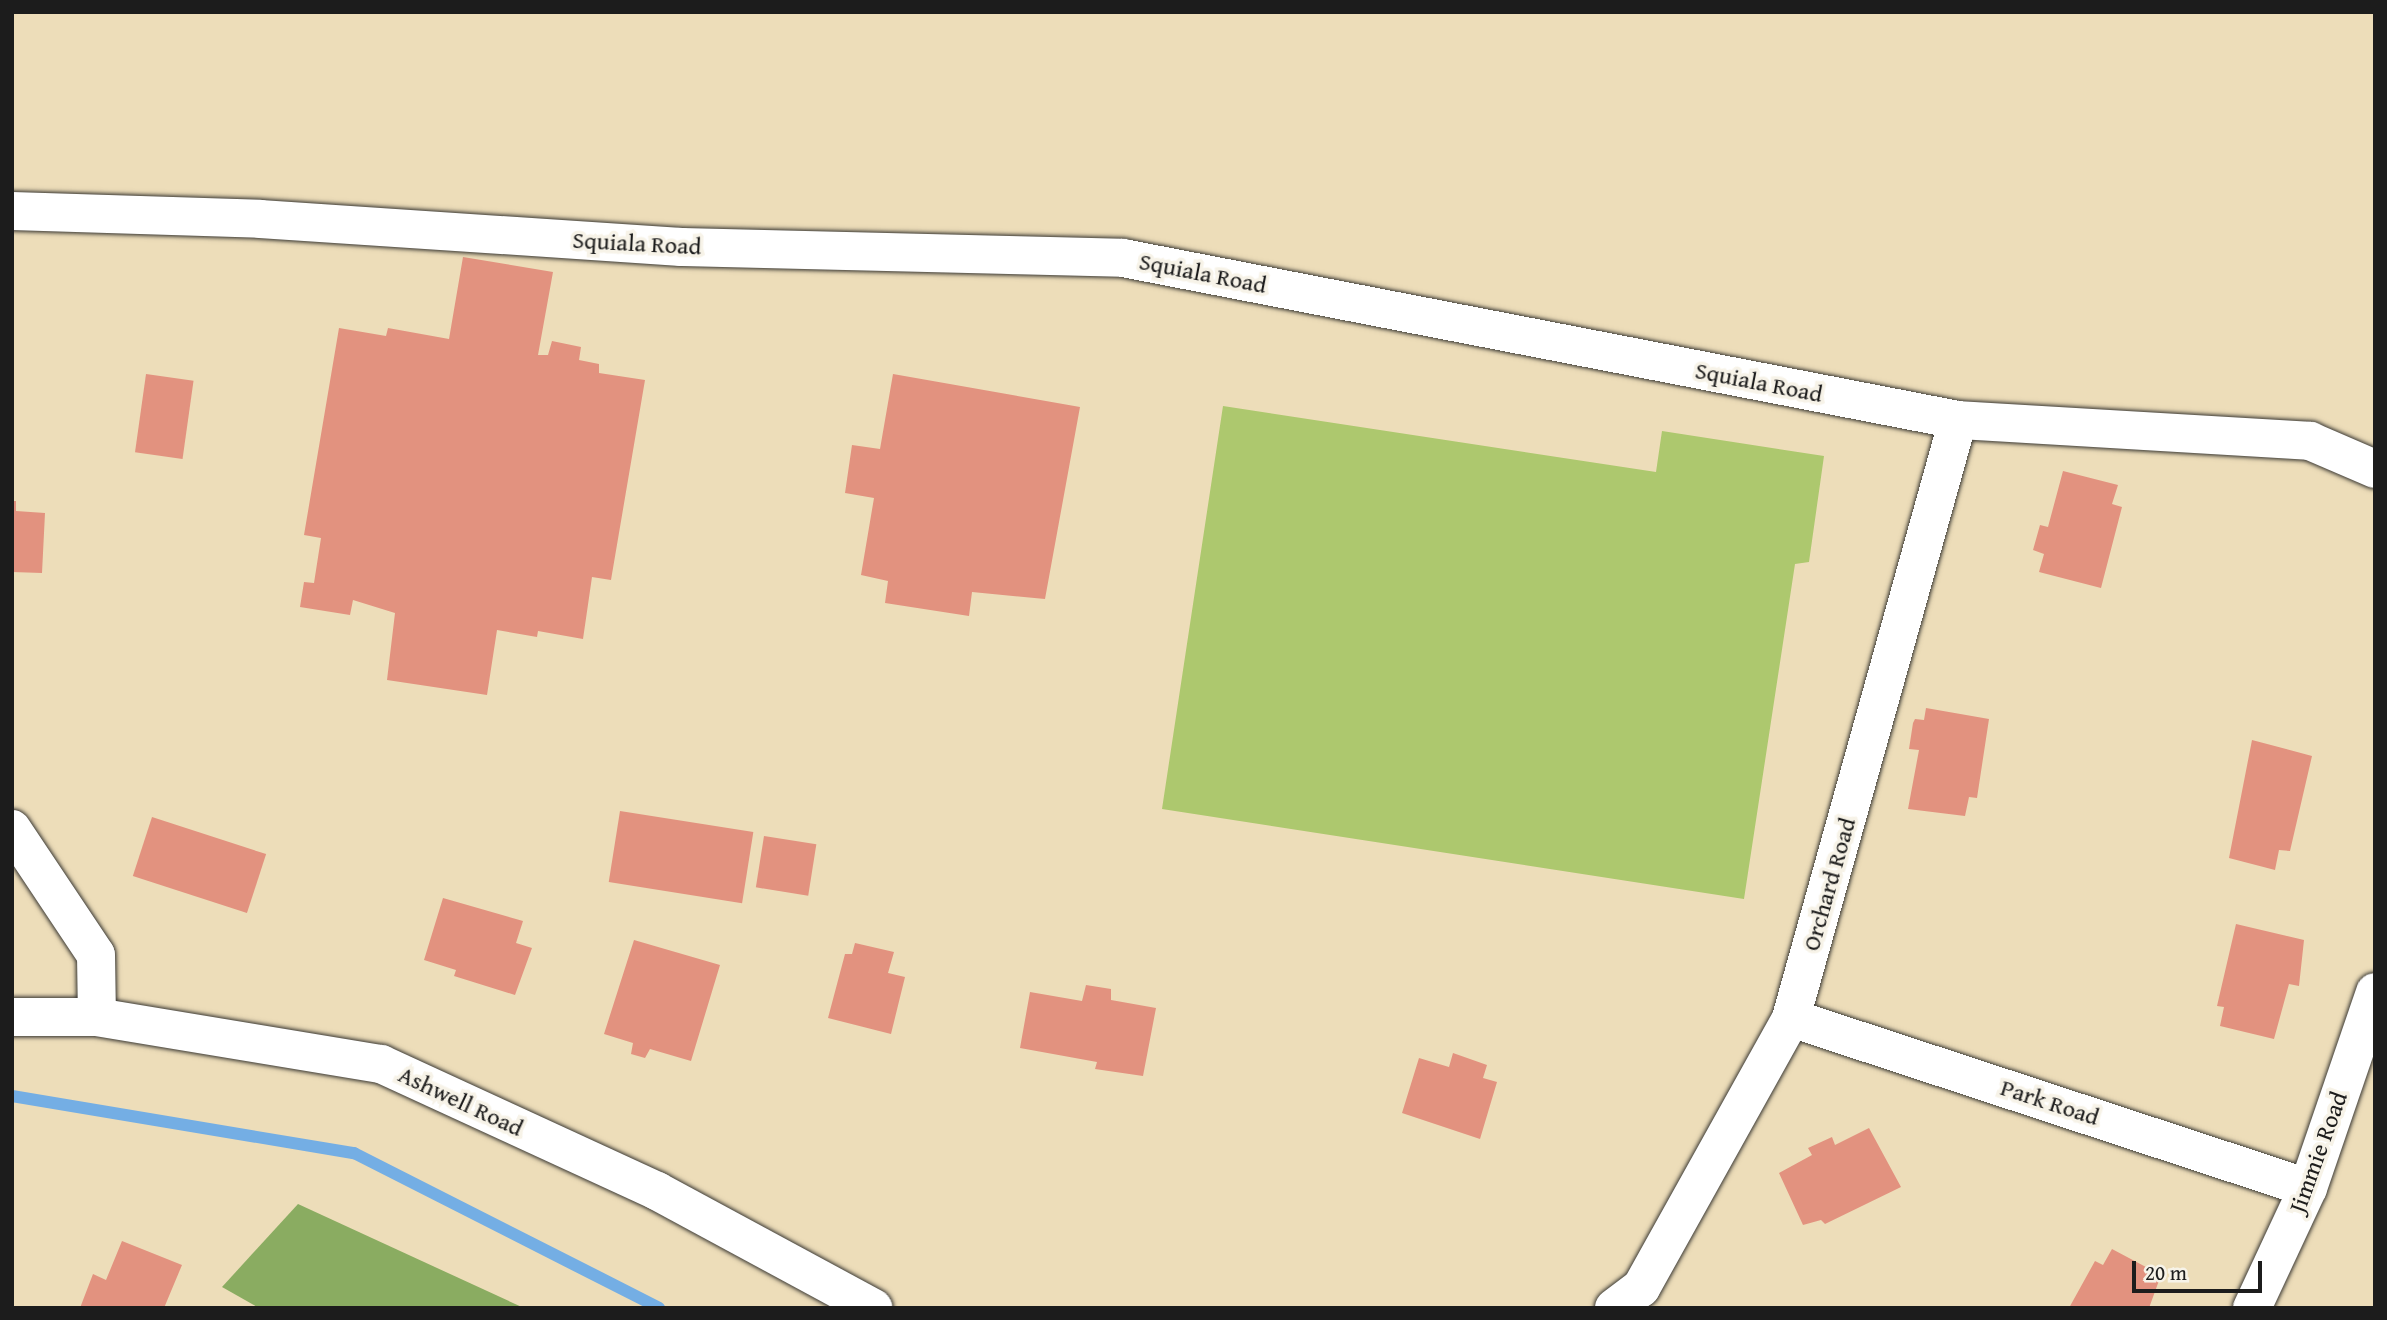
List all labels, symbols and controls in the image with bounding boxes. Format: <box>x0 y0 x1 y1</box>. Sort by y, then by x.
street label: Squiala Road <box>572 225 702 261</box>
street label: Squiala Road <box>1137 247 1269 299</box>
street label: Squiala Road <box>1693 356 1825 408</box>
street label: Orchard Road <box>1796 814 1862 954</box>
street label: Ashwell Road <box>394 1060 528 1142</box>
street label: Park Road <box>1997 1073 2103 1131</box>
street label: Jimmie Road <box>2283 1087 2353 1217</box>
scale bar <box>2135 1246 2264 1290</box>
text: 20 m <box>2145 1257 2187 1288</box>

